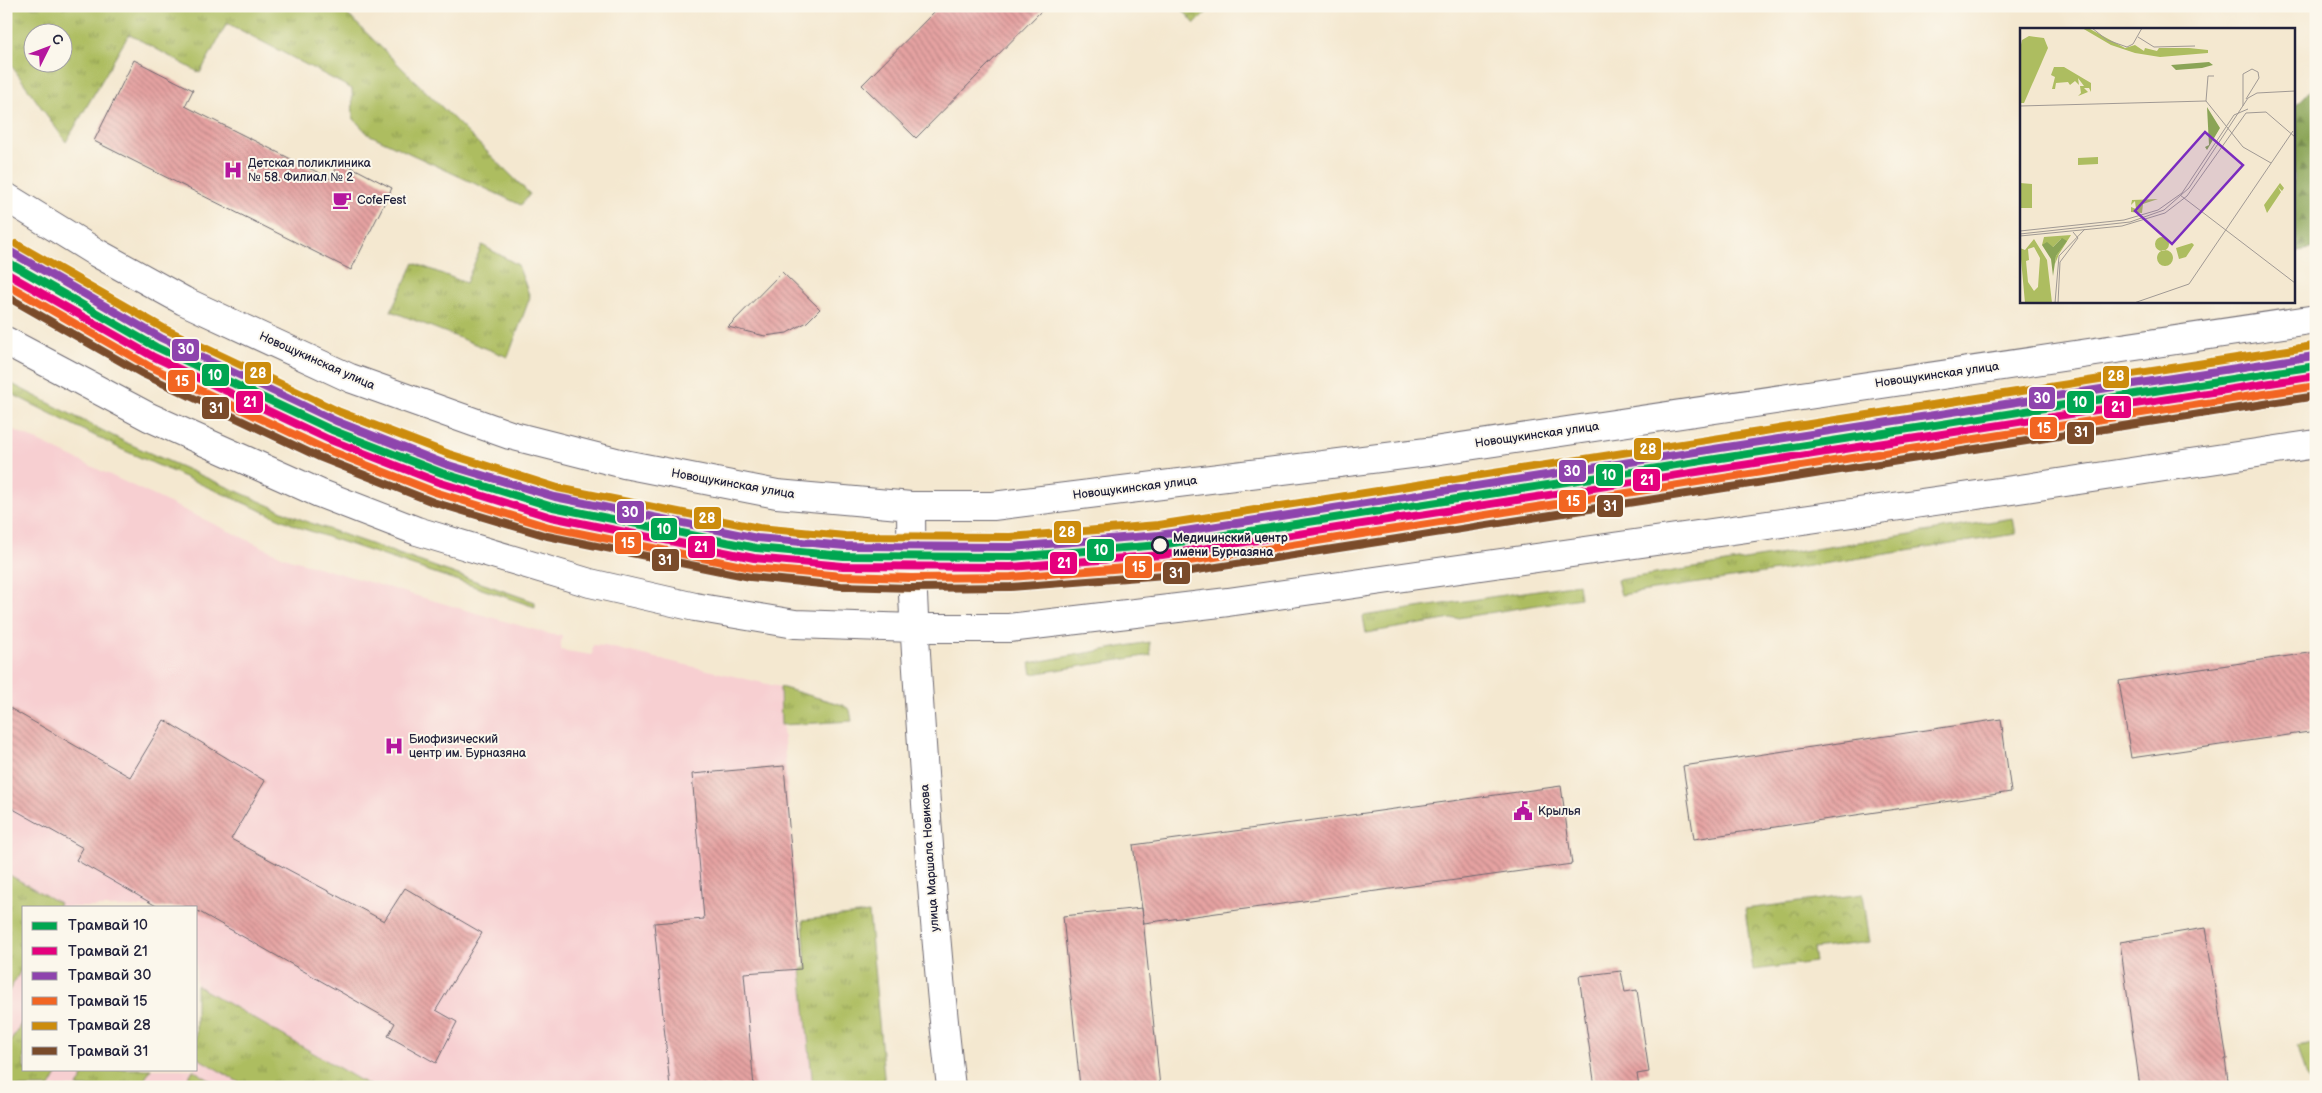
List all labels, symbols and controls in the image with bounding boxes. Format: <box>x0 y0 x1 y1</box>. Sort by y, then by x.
north arrow <box>22 22 72 72</box>
inset map <box>2020 28 2294 302</box>
text: С <box>48 30 67 49</box>
place label: Детская поликлиника № 58. Филиал № 2 <box>248 156 371 185</box>
hospital icon: Детская поликлиника № 58. Филиал № 2 <box>222 159 244 181</box>
cafe icon: CofeFest <box>331 189 353 211</box>
place label: CofeFest <box>357 193 407 208</box>
street label: Новощукинская улица <box>257 329 377 393</box>
line badge: 30 <box>171 338 200 362</box>
text: 30 <box>178 341 195 358</box>
street label: Новощукинская улица <box>1874 359 2000 391</box>
line badge: 28 <box>244 361 272 385</box>
line badge: 10 <box>201 363 230 387</box>
text: 28 <box>250 365 266 382</box>
line badge: 28 <box>2102 365 2130 389</box>
text: 10 <box>208 367 223 384</box>
text: 28 <box>2108 368 2124 385</box>
line badge: 15 <box>167 369 196 393</box>
text: 15 <box>175 373 189 390</box>
line badge: 30 <box>2028 386 2056 410</box>
line badge: 21 <box>235 390 264 414</box>
text: 30 <box>2034 390 2051 407</box>
line badge: 10 <box>2066 390 2095 414</box>
text: 21 <box>243 394 257 411</box>
text: 10 <box>2073 394 2088 411</box>
line badge: 21 <box>2103 395 2132 419</box>
line badge: 31 <box>201 396 230 420</box>
text: 21 <box>2111 399 2125 416</box>
text: 31 <box>209 400 223 417</box>
line badge: 15 <box>2029 416 2058 440</box>
street label: Новощукинская улица <box>1474 419 1600 451</box>
text: 15 <box>2037 420 2051 437</box>
line badge: 31 <box>2066 421 2095 445</box>
text: 31 <box>2074 424 2088 441</box>
line badge: 28 <box>1633 437 1662 461</box>
text: 28 <box>1640 441 1656 458</box>
line badge: 30 <box>1558 459 1587 483</box>
text: 30 <box>1564 463 1581 480</box>
line badge: 10 <box>1595 463 1624 487</box>
street label: Новощукинская улица <box>670 466 796 502</box>
text: 10 <box>1602 467 1617 484</box>
line badge: 21 <box>1632 468 1661 492</box>
text: 21 <box>1640 472 1654 489</box>
street label: Новощукинская улица <box>1072 473 1198 503</box>
line badge: 15 <box>1558 489 1587 513</box>
text: 15 <box>1566 493 1580 510</box>
line badge: 31 <box>1596 494 1624 518</box>
text: 31 <box>1603 498 1617 515</box>
line badge: 30 <box>616 500 645 524</box>
text: 30 <box>622 504 639 521</box>
line badge: 28 <box>693 506 722 530</box>
text: 28 <box>699 510 715 527</box>
line badge: 10 <box>650 517 678 541</box>
line badge: 28 <box>1053 520 1082 544</box>
text: 10 <box>657 521 672 538</box>
text: 28 <box>1059 524 1075 541</box>
line badge: 15 <box>614 531 642 555</box>
place label: Медицинский центр имени Бурназяна <box>1173 531 1288 560</box>
text: 15 <box>621 535 635 552</box>
line badge: 21 <box>687 535 716 559</box>
marker: Медицинский центр имени Бурназяна <box>1151 536 1169 554</box>
line badge: 10 <box>1086 538 1115 562</box>
text: 21 <box>694 539 708 556</box>
text: 10 <box>1094 542 1109 559</box>
line badge: 31 <box>651 548 680 572</box>
line badge: 21 <box>1049 551 1078 575</box>
text: 31 <box>658 552 672 569</box>
text: 21 <box>1057 555 1071 572</box>
line badge: 15 <box>1124 555 1153 579</box>
text: 15 <box>1132 559 1146 576</box>
line badge: 31 <box>1162 561 1191 585</box>
text: 31 <box>1169 565 1183 582</box>
place label: Биофизический центр им. Бурназяна <box>409 732 526 761</box>
hospital icon: Биофизический центр им. Бурназяна <box>383 735 405 757</box>
street label: улица Маршала Новикова <box>917 784 943 932</box>
public building icon: Крылья <box>1512 800 1534 822</box>
place label: Крылья <box>1538 804 1581 819</box>
legend <box>22 906 198 1070</box>
text: Трамвай 10 <box>68 916 148 935</box>
text: Трамвай 21 <box>68 942 148 961</box>
text: Трамвай 30 <box>68 966 151 985</box>
text: Трамвай 15 <box>68 992 148 1011</box>
text: Трамвай 28 <box>68 1016 151 1035</box>
text: Трамвай 31 <box>68 1042 148 1061</box>

